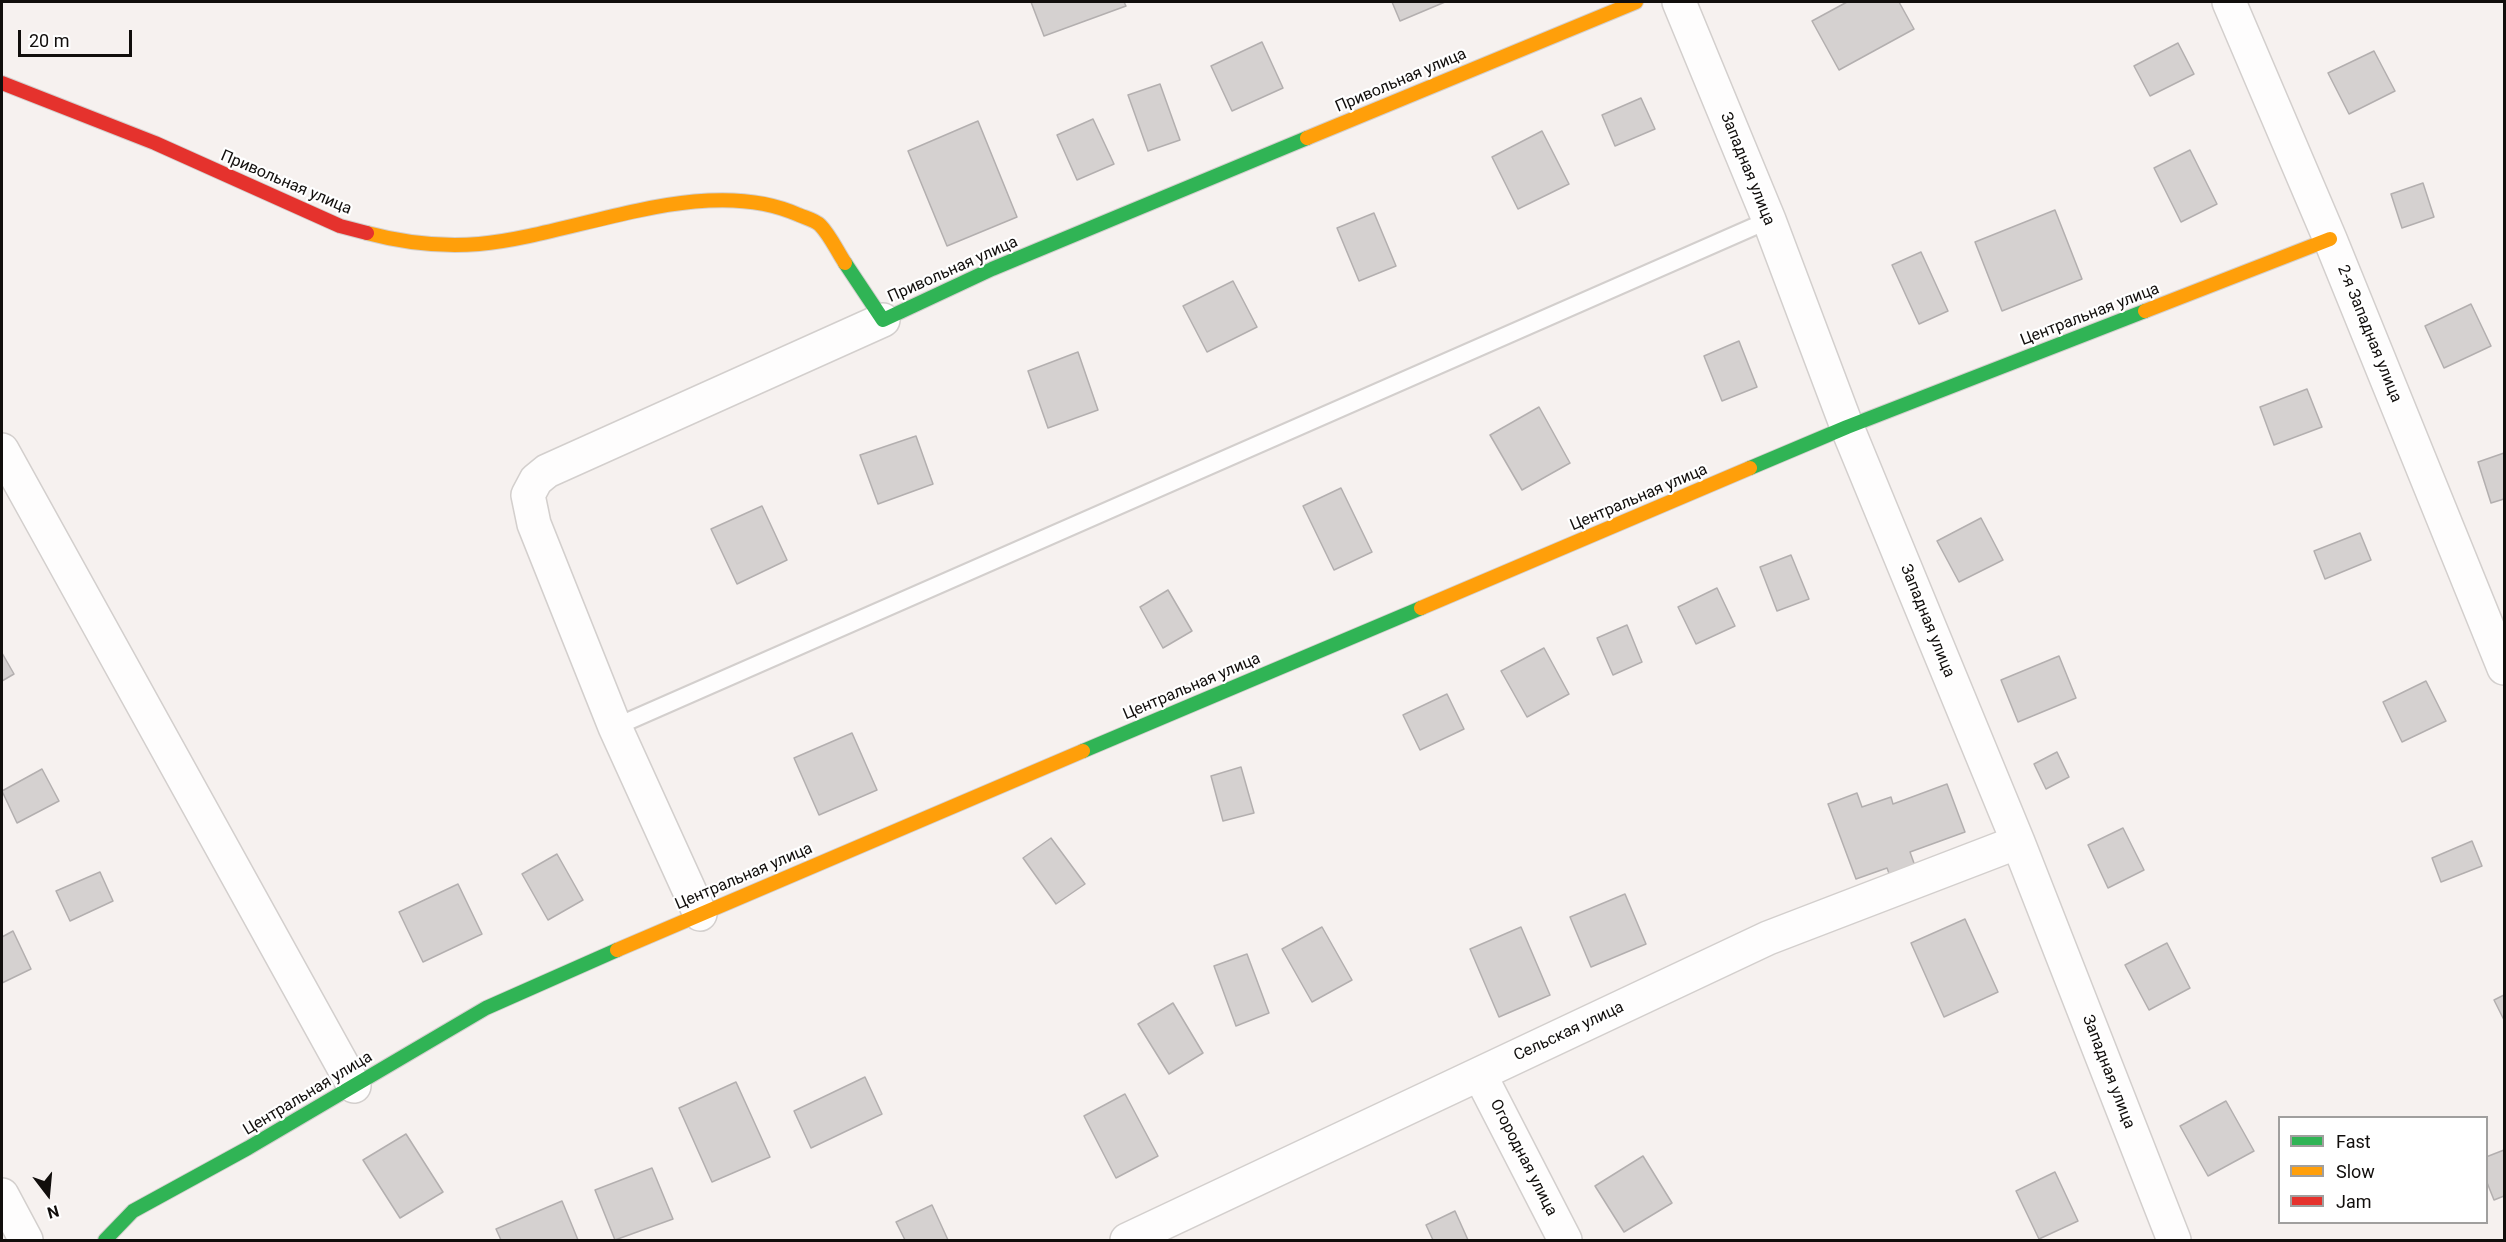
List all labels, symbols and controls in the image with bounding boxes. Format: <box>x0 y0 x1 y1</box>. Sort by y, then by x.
scale bar <box>21 18 135 56</box>
text: 20 m <box>29 30 69 51</box>
street label: Привольная улица <box>1333 45 1469 117</box>
street label: Западная улица <box>1716 110 1778 228</box>
street label: Привольная улица <box>218 147 354 219</box>
street label: Привольная улица <box>885 233 1021 307</box>
street label: 2-я Западная улица <box>2333 262 2405 406</box>
street label: Центральная улица <box>2018 280 2162 350</box>
street label: Центральная улица <box>1567 460 1711 536</box>
street label: Западная улица <box>1896 562 1958 680</box>
street label: Центральная улица <box>1120 649 1264 725</box>
street label: Центральная улица <box>672 839 816 915</box>
street label: Сельская улица <box>1511 998 1627 1066</box>
street label: Западная улица <box>2077 1012 2139 1132</box>
street label: Центральная улица <box>240 1048 376 1140</box>
street label: Огородная улица <box>1485 1096 1561 1220</box>
legend <box>2278 1116 2488 1224</box>
text: Fast <box>2336 1131 2371 1152</box>
text: Slow <box>2336 1161 2375 1182</box>
north arrow <box>18 1164 78 1224</box>
text: Jam <box>2336 1191 2372 1212</box>
text: N <box>45 1201 61 1222</box>

